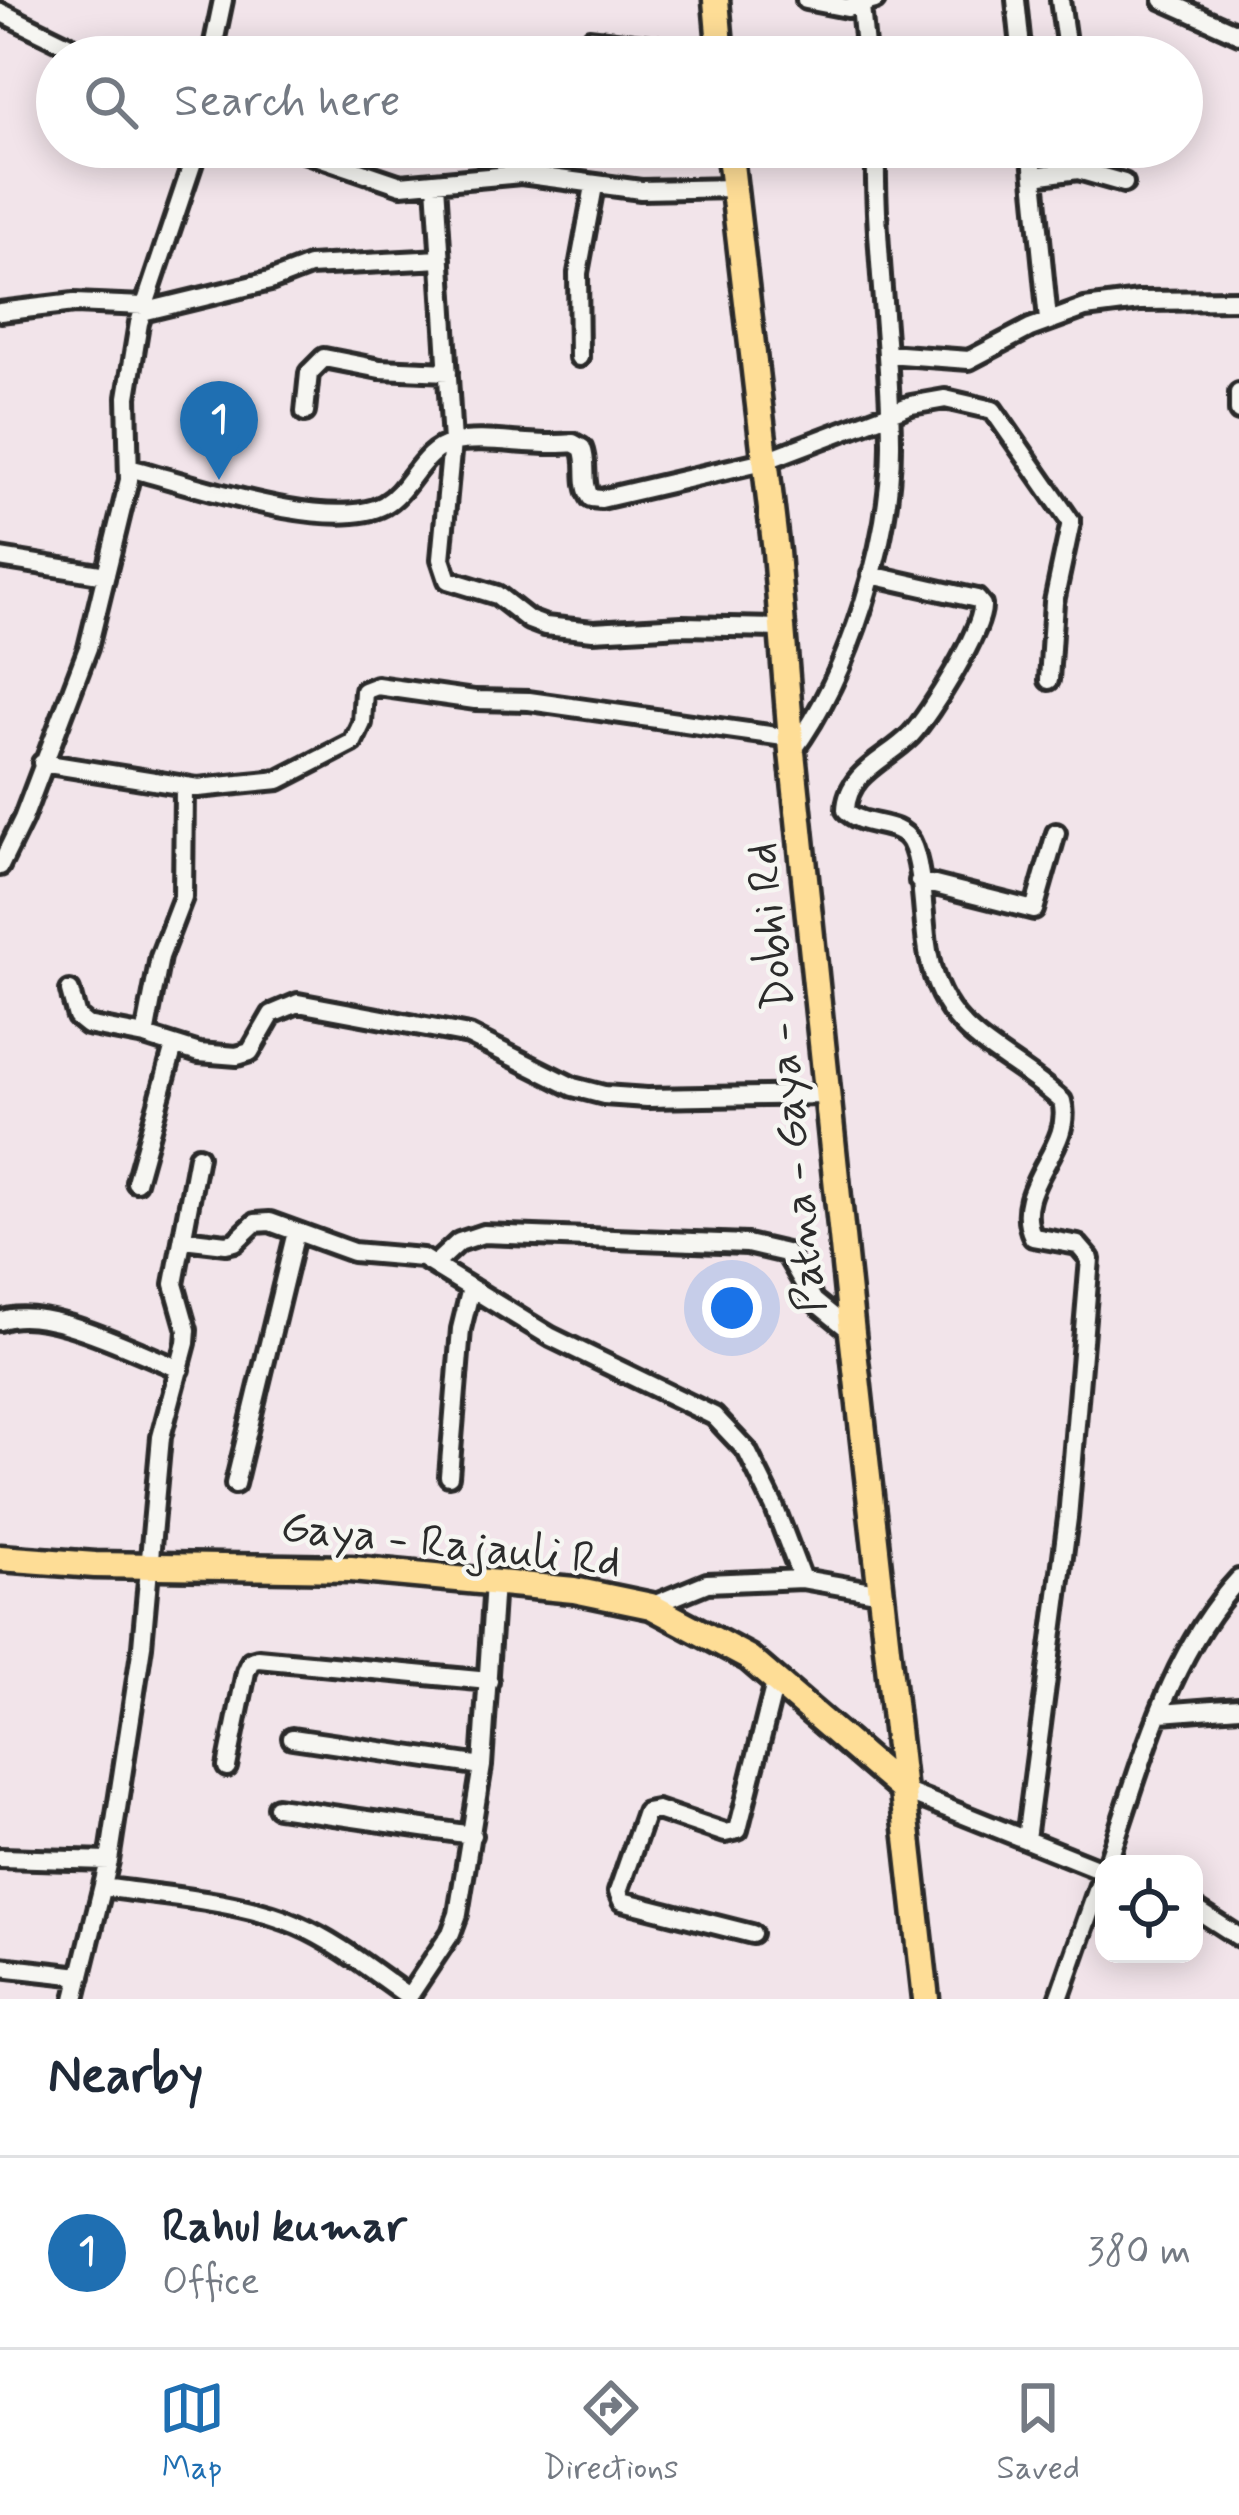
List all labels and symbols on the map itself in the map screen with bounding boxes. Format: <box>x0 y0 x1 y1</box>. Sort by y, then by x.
pin: 1 <box>180 381 258 480</box>
street label: Patna - Gaya - Dobhi Rd <box>733 840 841 1315</box>
your location <box>702 1278 762 1338</box>
street label: Gaya - Rajauli Rd <box>278 1498 624 1593</box>

